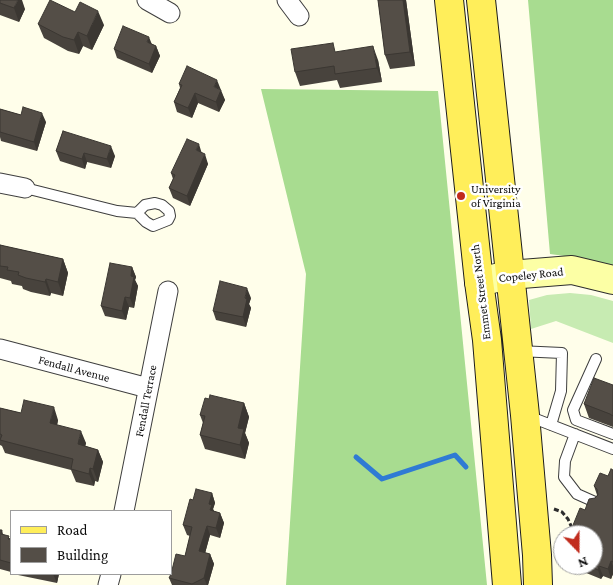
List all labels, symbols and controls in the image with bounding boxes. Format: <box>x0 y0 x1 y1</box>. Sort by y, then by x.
place label: University of Virginia <box>471 182 521 210</box>
marker: University of Virginia <box>455 190 467 202</box>
street label: Emmet Street North <box>468 243 494 341</box>
street label: Copeley Road <box>498 264 564 286</box>
street label: Fendall Avenue <box>37 353 111 385</box>
street label: Fendall Terrace <box>132 364 160 438</box>
legend <box>10 510 172 575</box>
text: Road <box>57 522 87 538</box>
north arrow <box>553 525 603 575</box>
text: Building <box>57 547 108 563</box>
text: N <box>576 554 591 572</box>

